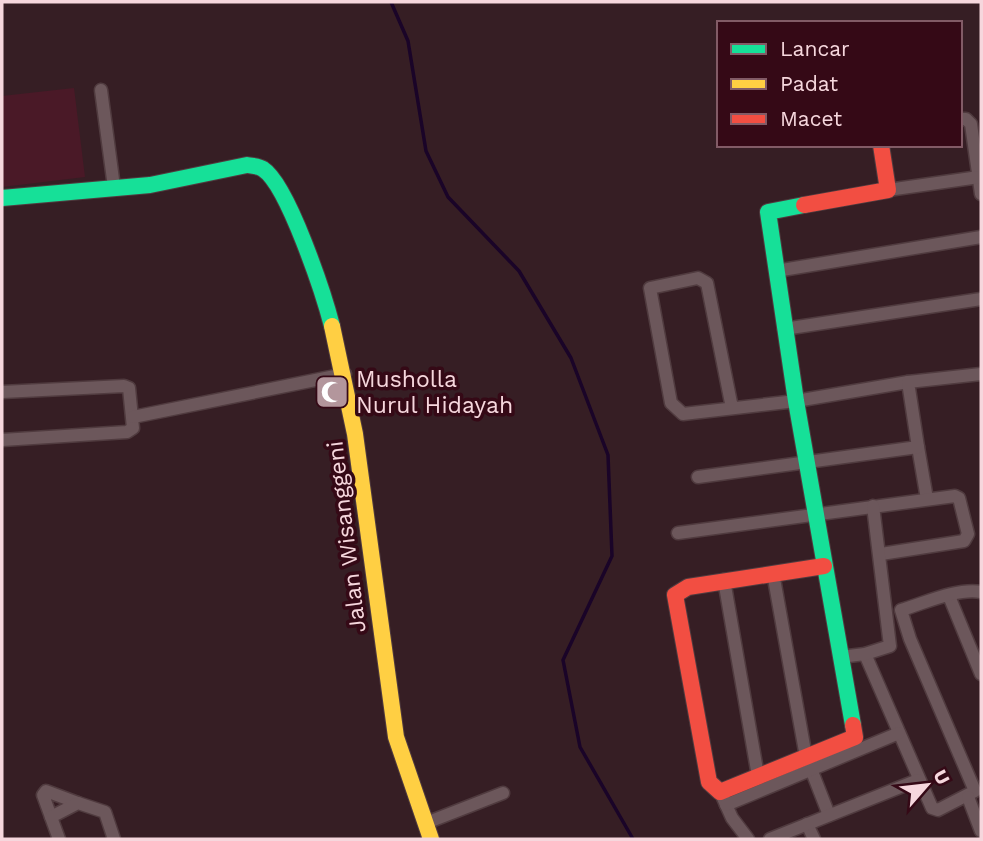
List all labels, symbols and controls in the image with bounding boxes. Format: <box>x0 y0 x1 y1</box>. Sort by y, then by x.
legend <box>717 21 962 147</box>
text: Lancar <box>780 36 850 61</box>
text: Padat <box>780 71 838 96</box>
text: Macet <box>780 106 842 131</box>
place label: Musholla Nurul Hidayah <box>356 366 513 419</box>
mosque icon: Musholla Nurul Hidayah <box>313 373 351 411</box>
street label: Jalan Wisanggeni <box>321 440 372 634</box>
north arrow <box>892 750 962 820</box>
text: U <box>928 766 955 789</box>

